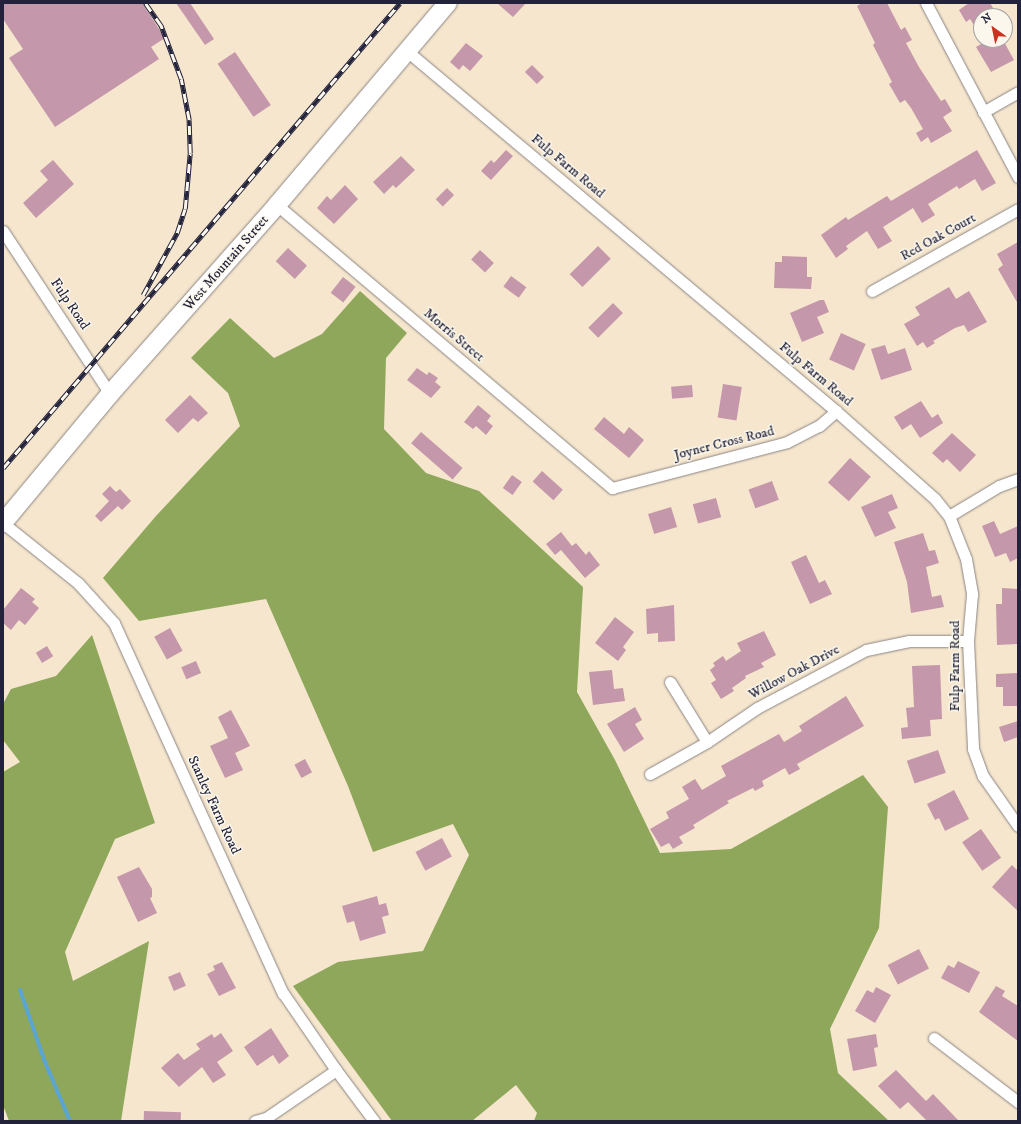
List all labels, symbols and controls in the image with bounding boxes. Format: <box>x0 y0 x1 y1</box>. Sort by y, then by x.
north arrow <box>973 8 1013 48</box>
text: N <box>979 10 995 27</box>
street label: Fulp Farm Road <box>528 130 608 202</box>
street label: Red Oak Court <box>897 209 979 265</box>
street label: West Mountain Street <box>180 212 272 314</box>
street label: Fulp Road <box>47 275 93 333</box>
street label: Morris Street <box>420 305 488 365</box>
street label: Fulp Farm Road <box>776 338 856 410</box>
street label: Joyner Cross Road <box>672 422 776 464</box>
street label: Fulp Farm Road <box>947 620 963 712</box>
street label: Willow Oak Drive <box>746 641 842 703</box>
street label: Stanley Farm Road <box>184 753 244 857</box>

